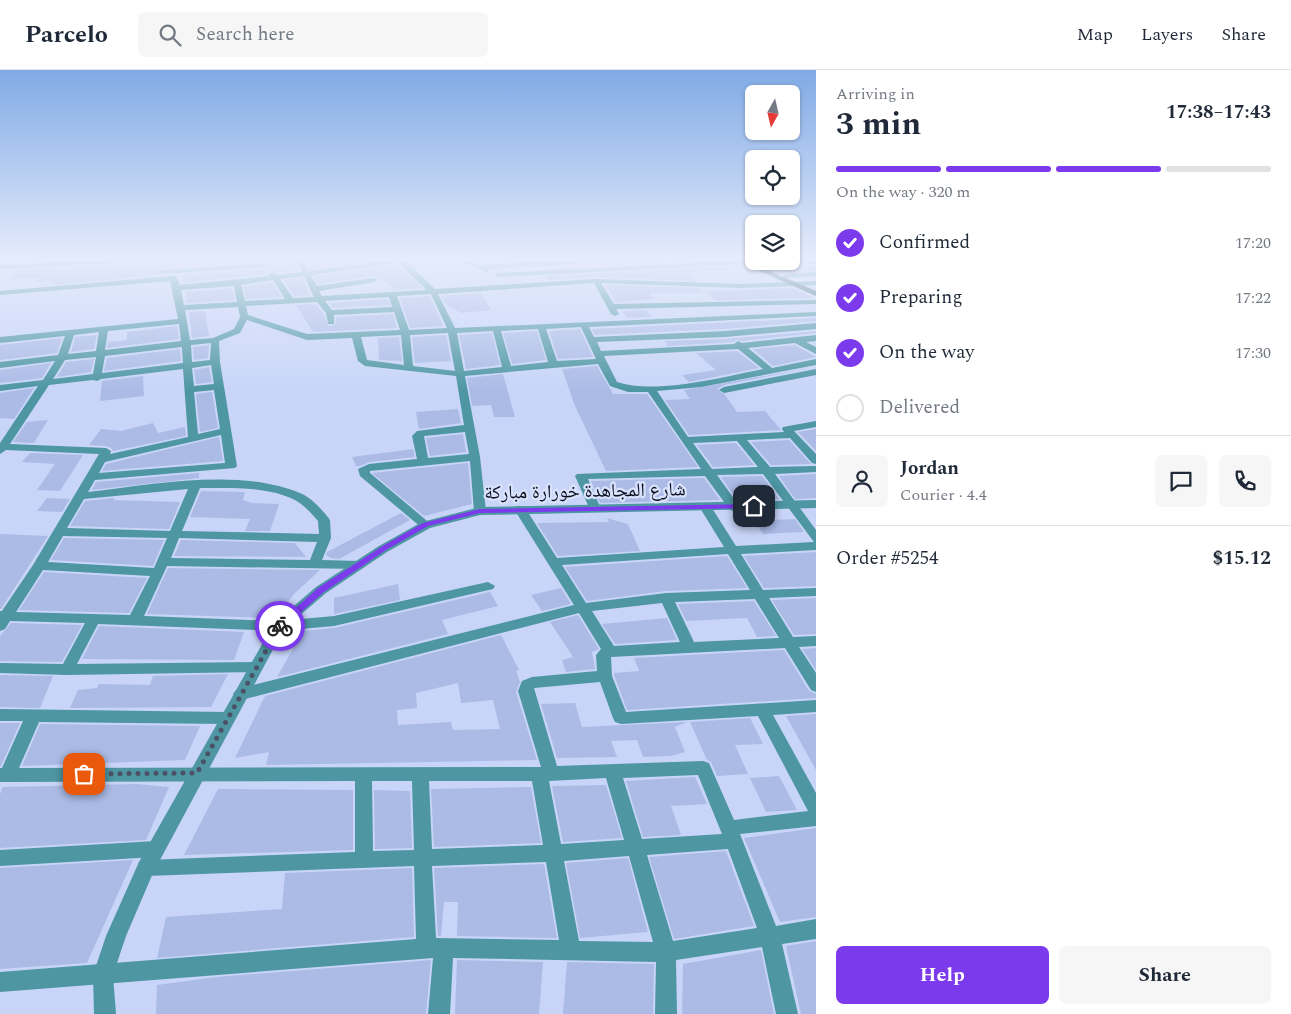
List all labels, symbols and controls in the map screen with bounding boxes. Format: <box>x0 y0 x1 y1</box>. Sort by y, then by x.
search box <box>138 12 488 57</box>
text: Parcelo <box>25 17 108 53</box>
text: Search here <box>196 20 294 49</box>
icon: search <box>156 21 184 49</box>
text: Map <box>1077 21 1113 48</box>
text: Layers <box>1141 21 1193 48</box>
text: Share <box>1221 21 1266 48</box>
text: Arriving in <box>836 82 915 106</box>
north arrow <box>745 85 800 140</box>
map controls <box>745 85 800 270</box>
text: 17:38–17:43 <box>1166 98 1271 127</box>
text: 3 min <box>836 100 921 149</box>
button: locate <box>745 150 800 205</box>
text: On the way · 320 m <box>836 180 970 204</box>
button: layers <box>745 215 800 270</box>
text: Confirmed <box>879 228 970 257</box>
icon: check <box>836 229 864 257</box>
text: 17:20 <box>1235 231 1271 255</box>
text: Preparing <box>879 283 963 312</box>
icon: check <box>836 284 864 312</box>
text: 17:22 <box>1235 286 1271 310</box>
text: On the way <box>879 338 975 367</box>
icon: check <box>836 339 864 367</box>
text: 17:30 <box>1235 341 1271 365</box>
text: Delivered <box>879 393 960 422</box>
text: Jordan <box>900 454 959 483</box>
button: person <box>836 455 888 507</box>
button: chat <box>1155 455 1207 507</box>
button: phone <box>1219 455 1271 507</box>
street label: شارع المجاهدة خورارة مباركة <box>484 475 686 508</box>
text: Courier · 4.4 <box>900 483 987 507</box>
pin <box>733 485 775 527</box>
icon: home <box>740 492 768 520</box>
text: Order #5254 <box>836 544 939 573</box>
text: $15.12 <box>1213 544 1271 573</box>
courier <box>255 601 305 651</box>
icon: bike <box>266 612 294 640</box>
pin <box>63 753 105 795</box>
icon: bag <box>70 760 98 788</box>
button: Help <box>836 946 1049 1004</box>
button: Share <box>1059 946 1271 1004</box>

